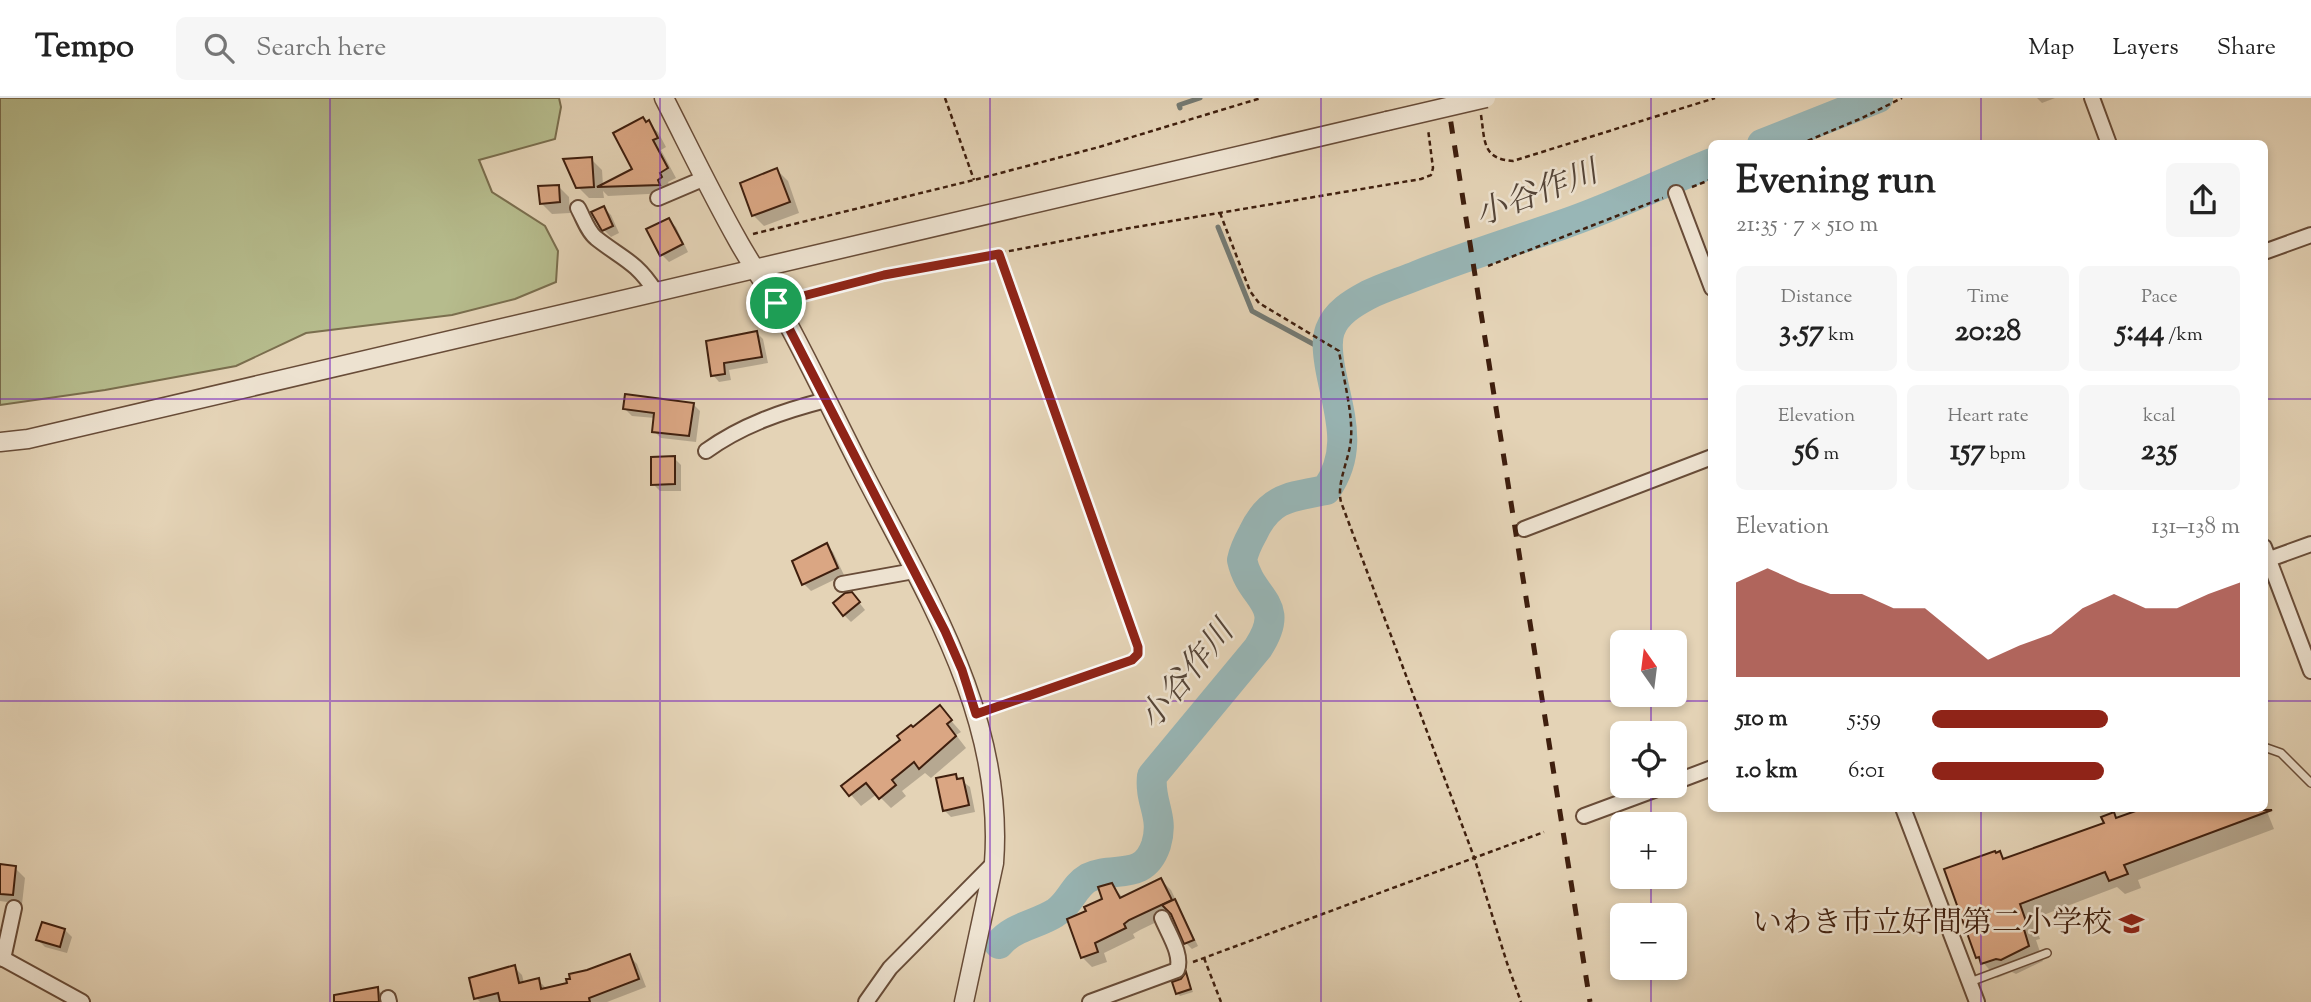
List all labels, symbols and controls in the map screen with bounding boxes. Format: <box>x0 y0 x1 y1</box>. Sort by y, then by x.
search box <box>176 17 666 80</box>
text: Tempo <box>35 24 134 72</box>
icon: search <box>200 29 238 67</box>
text: Search here <box>256 30 386 67</box>
text: Map <box>2028 31 2074 65</box>
text: Layers <box>2112 31 2179 65</box>
text: Share <box>2217 31 2276 65</box>
water label: 小谷作川 <box>1469 150 1608 239</box>
text: Evening run <box>1736 156 1936 210</box>
button: share <box>2166 163 2240 237</box>
text: 21:35 · 7 × 510 m <box>1736 209 1878 242</box>
pin <box>746 273 806 333</box>
icon: arrive <box>757 284 795 322</box>
text: Distance <box>1781 284 1852 311</box>
text: Time <box>1967 284 2009 311</box>
text: Pace <box>2141 284 2178 311</box>
text: 3.57 <box>1779 311 1824 354</box>
text: 20:28 <box>1955 311 2021 354</box>
text: 5:44 <box>2116 311 2164 354</box>
text: km <box>1824 322 1854 349</box>
text: /km <box>2164 322 2203 349</box>
text: Elevation <box>1778 403 1855 430</box>
text: Heart rate <box>1947 403 2029 430</box>
text: kcal <box>2143 403 2176 430</box>
text: 56 <box>1794 430 1819 473</box>
text: 157 <box>1950 430 1985 473</box>
text: 235 <box>2141 430 2178 473</box>
text: m <box>1819 441 1839 468</box>
text: bpm <box>1985 441 2026 468</box>
text: Elevation <box>1736 511 1829 544</box>
text: 131–138 m <box>2151 511 2240 544</box>
water label: 小谷作川 <box>1130 609 1248 740</box>
north arrow <box>1610 630 1687 707</box>
map controls <box>1610 630 1687 980</box>
text: 510 m <box>1736 703 1788 736</box>
text: 5:59 <box>1848 703 1881 736</box>
button: locate <box>1610 721 1687 798</box>
text: 1.0 km <box>1736 755 1798 788</box>
text: 6:01 <box>1848 755 1885 788</box>
button: + <box>1610 812 1687 889</box>
button: − <box>1610 903 1687 980</box>
place label: いわき市立好間第二小学校 <box>1752 903 2112 946</box>
school or university icon: いわき市立好間第二小学校 <box>2118 910 2146 938</box>

